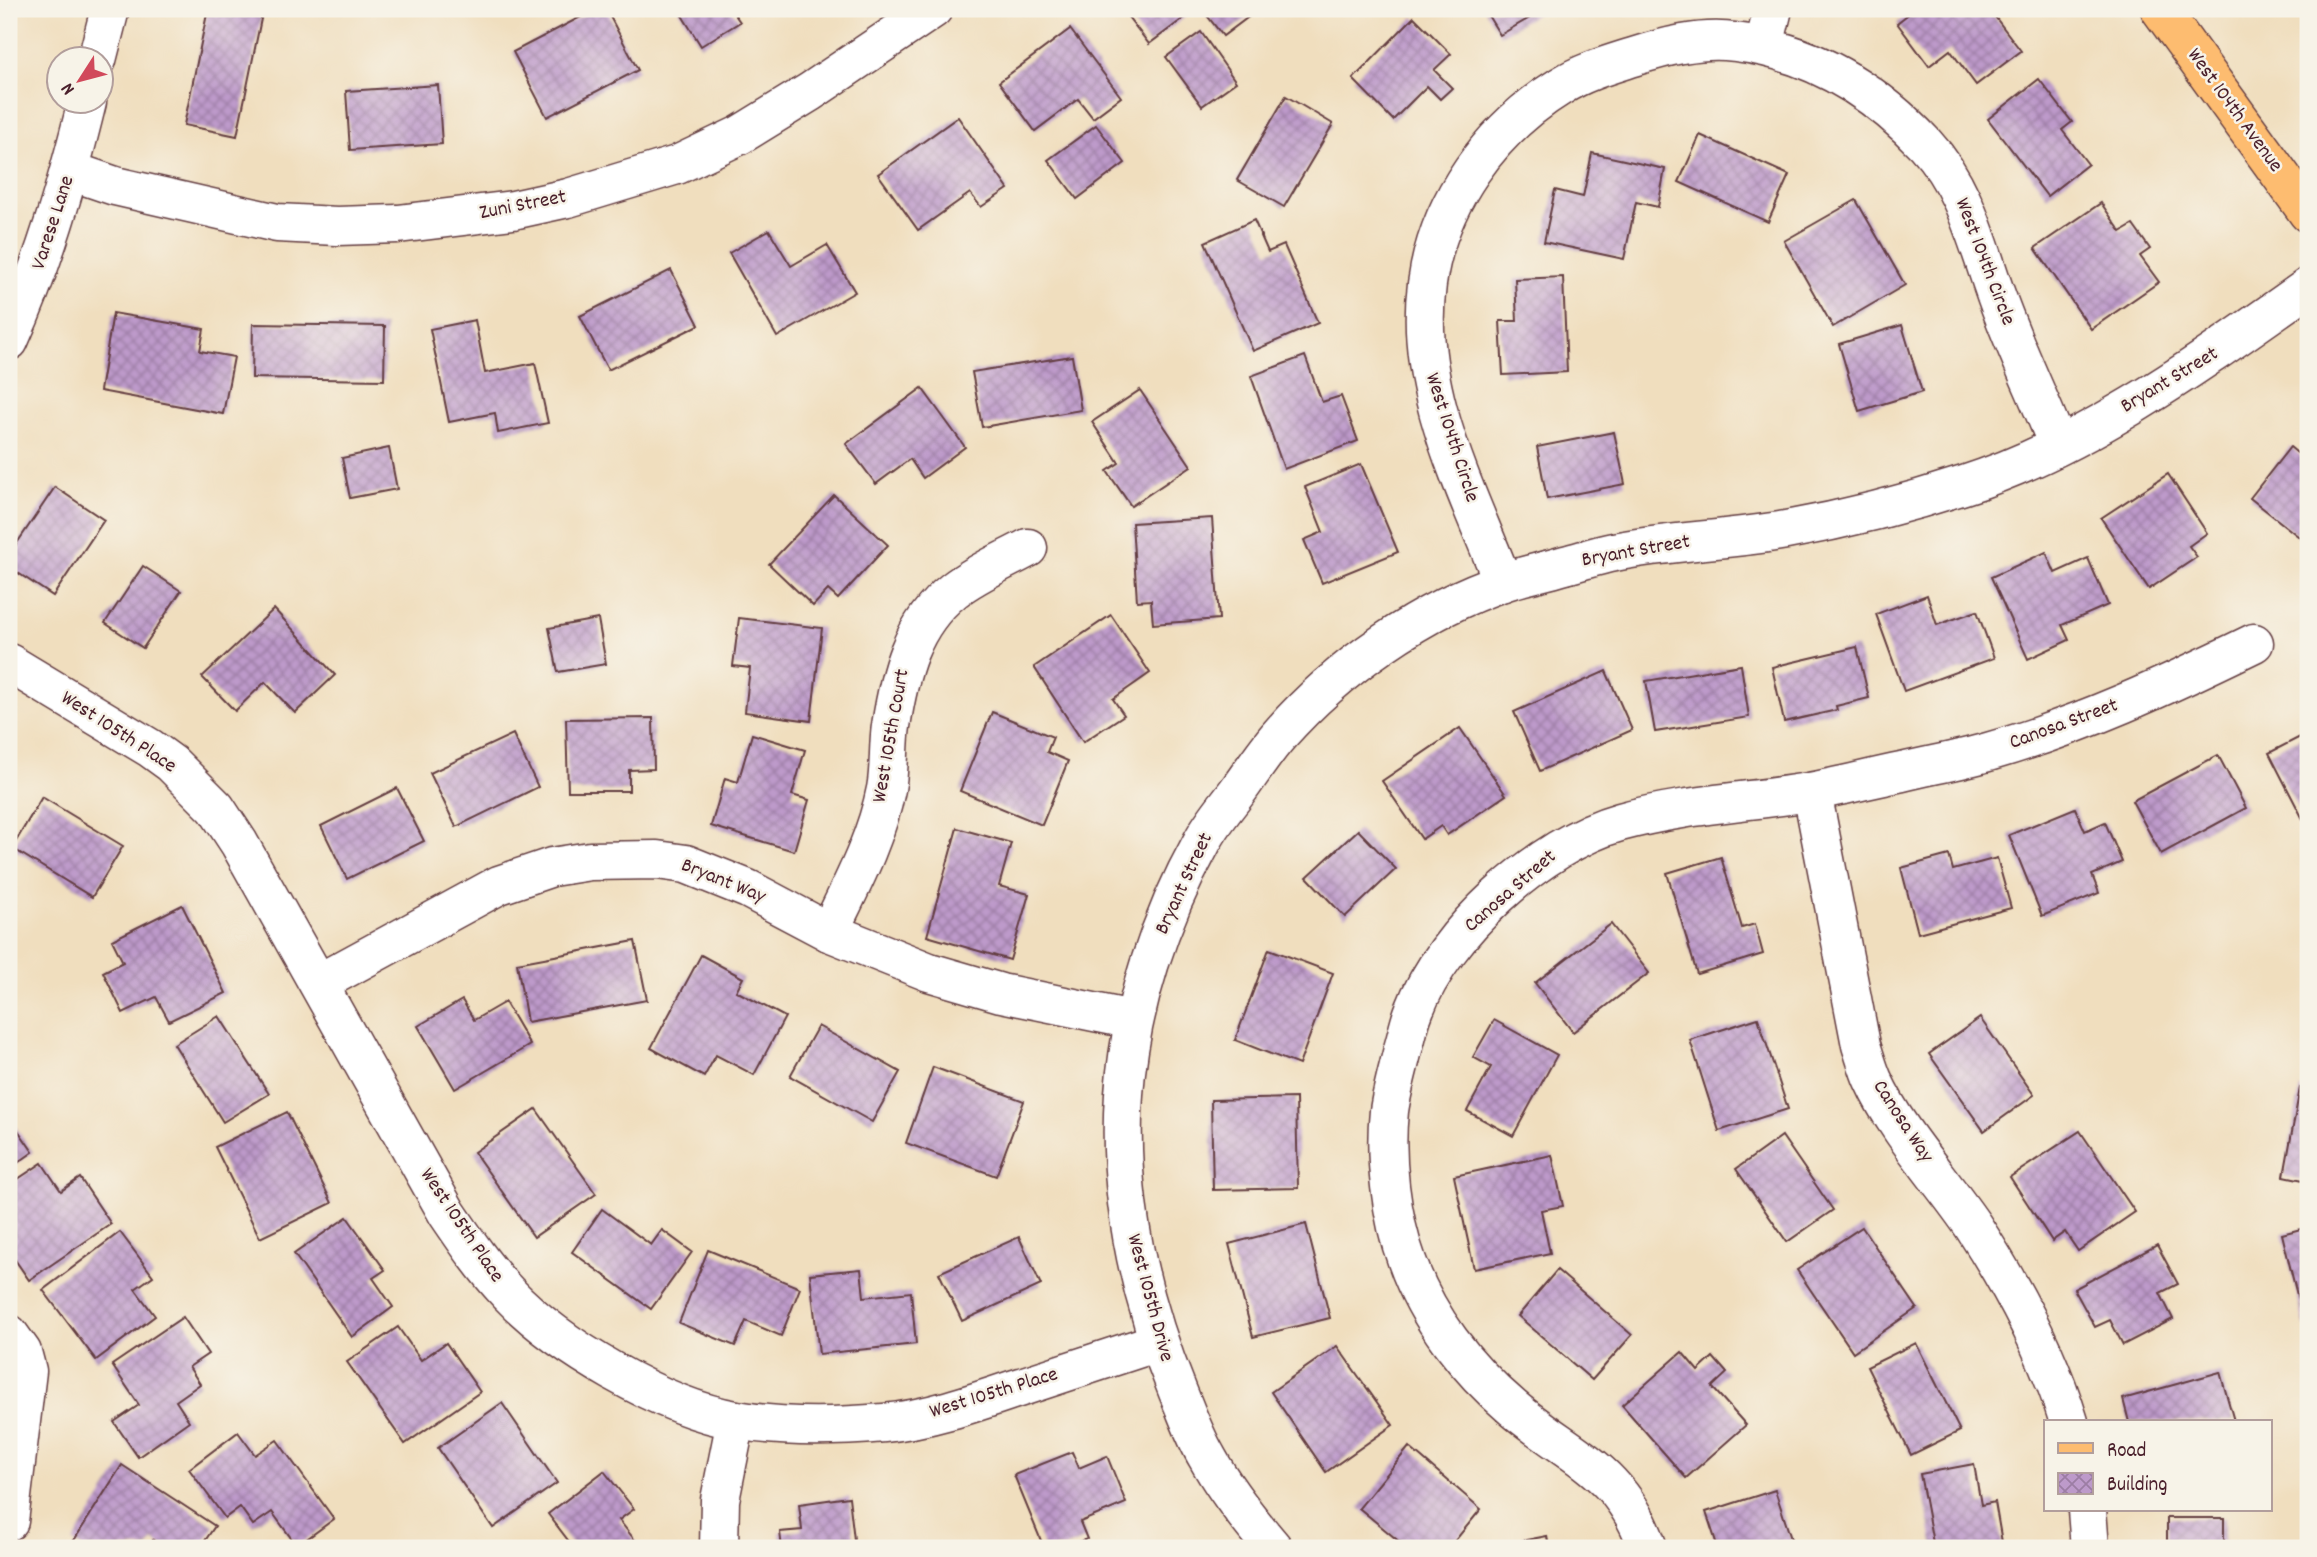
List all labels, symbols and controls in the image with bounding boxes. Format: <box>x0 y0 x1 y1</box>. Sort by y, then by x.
street label: West 104th Avenue <box>2179 43 2289 179</box>
north arrow <box>46 46 116 116</box>
text: N <box>55 76 83 100</box>
street label: Varese Lane <box>25 172 83 274</box>
street label: Zuni Street <box>477 183 569 229</box>
street label: West 104th Circle <box>1946 194 2022 330</box>
street label: Bryant Street <box>2115 340 2225 422</box>
street label: West 104th Circle <box>1416 369 1486 507</box>
street label: Bryant Street <box>1580 528 1693 576</box>
street label: West 105th Court <box>866 667 919 805</box>
street label: West 105th Place <box>54 684 182 782</box>
street label: Canosa Street <box>2005 691 2123 759</box>
street label: Bryant Street <box>1148 828 1222 940</box>
street label: Canosa Street <box>1458 843 1564 941</box>
street label: Bryant Way <box>676 851 770 913</box>
street label: Canosa Way <box>1864 1075 1940 1170</box>
street label: West 105th Place <box>411 1163 511 1289</box>
street label: West 105th Drive <box>1118 1231 1180 1365</box>
street label: West 105th Place <box>926 1360 1062 1428</box>
legend <box>2044 1420 2272 1512</box>
text: Road <box>2107 1437 2146 1467</box>
text: Building <box>2107 1471 2167 1501</box>

